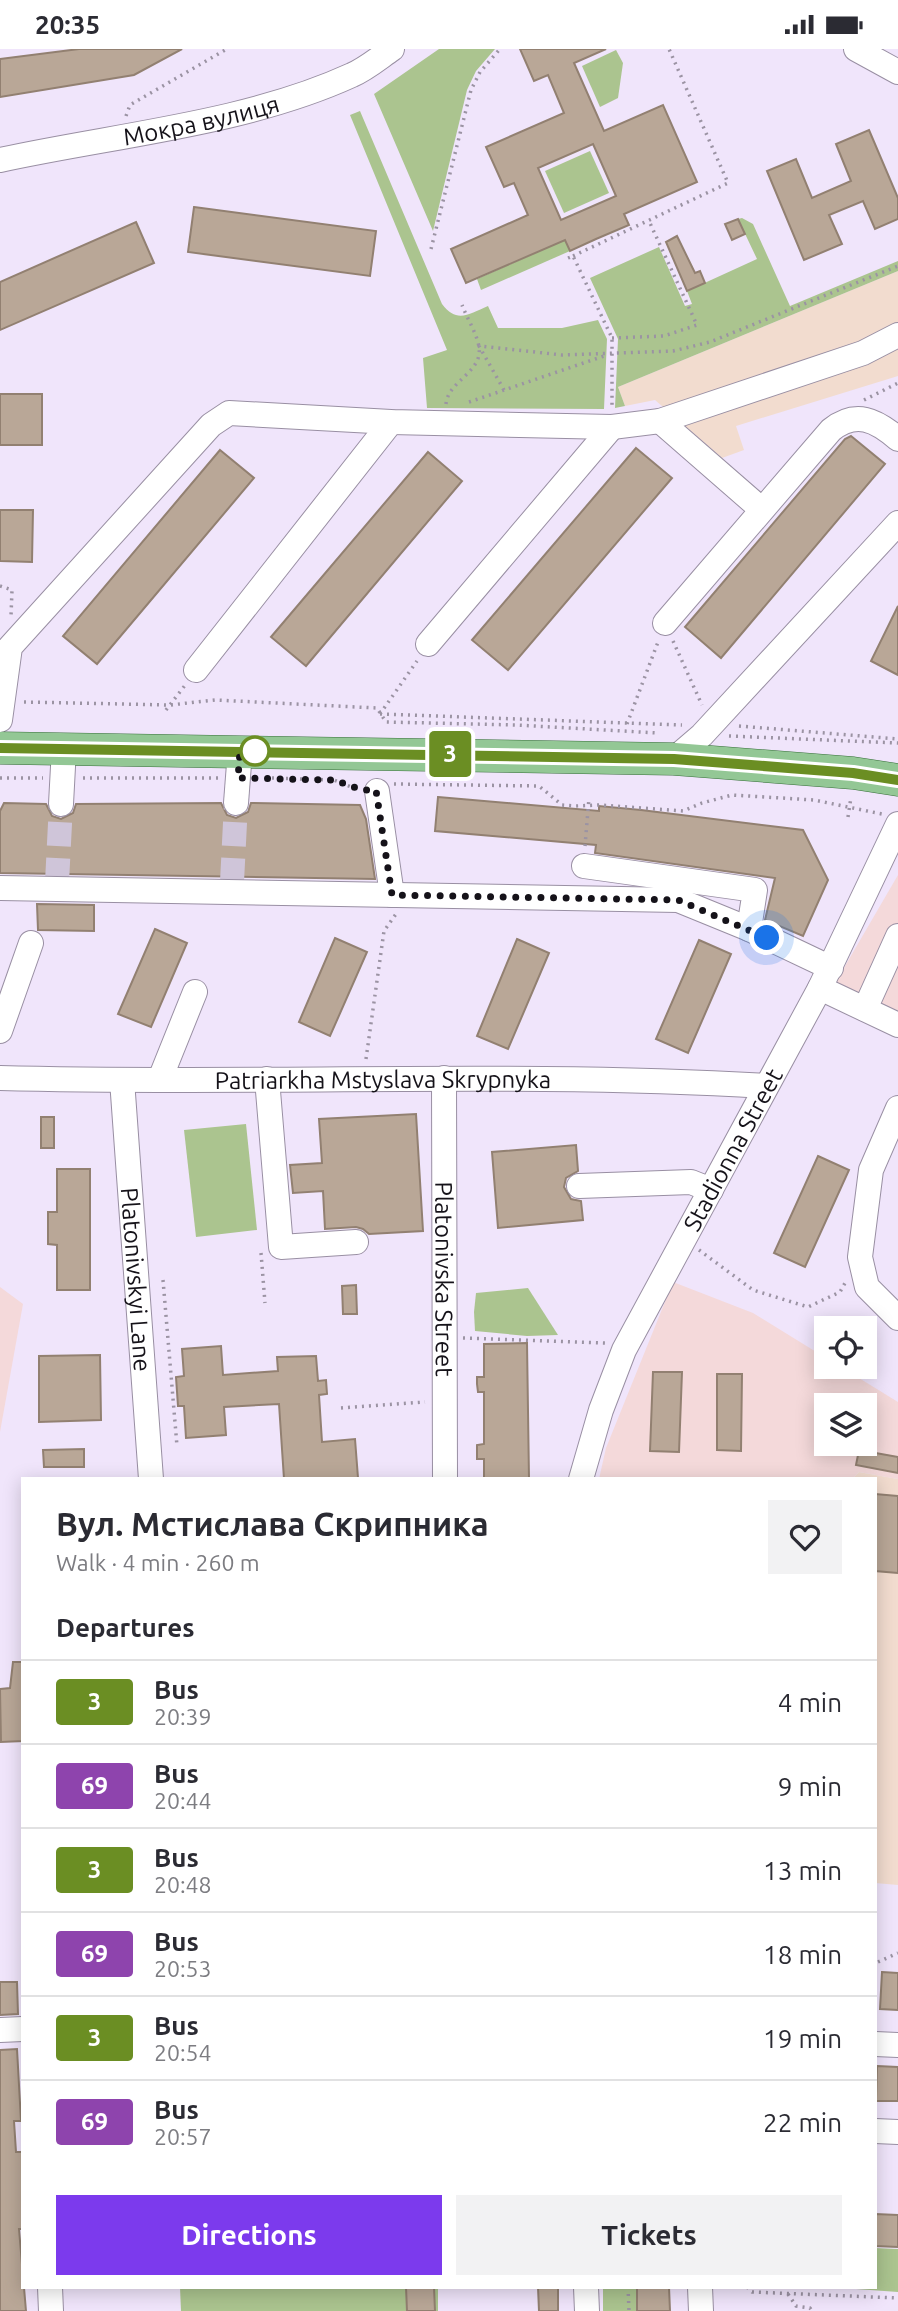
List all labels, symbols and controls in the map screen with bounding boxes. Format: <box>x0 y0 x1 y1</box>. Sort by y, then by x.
text: 20:35 <box>35 10 100 39</box>
street label: Мокра вулиця <box>121 89 282 150</box>
line badge: 3 <box>427 731 473 777</box>
unlabelled marker <box>240 736 270 766</box>
text: 3 <box>443 740 457 767</box>
your location <box>749 920 784 955</box>
street label: Stadionna Street <box>678 1063 788 1235</box>
street label: Patriarkha Mstyslava Skrypnyka <box>215 1065 551 1094</box>
street label: Platonivska Street <box>431 1181 458 1377</box>
street label: Platonivskyi Lane <box>116 1186 157 1373</box>
map controls <box>814 1316 877 1456</box>
button: locate <box>814 1316 877 1379</box>
button: layers <box>814 1393 877 1456</box>
button: heart <box>768 1500 842 1574</box>
text: Вул. Мстислава Скрипника <box>56 1505 489 1542</box>
text: Walk · 4 min · 260 m <box>56 1550 260 1575</box>
text: Departures <box>56 1613 194 1642</box>
text: Bus <box>154 1675 199 1704</box>
text: 3 <box>88 1688 101 1715</box>
text: 4 min <box>778 1688 842 1717</box>
text: 20:39 <box>154 1704 212 1729</box>
text: Bus <box>154 1759 199 1788</box>
text: 69 <box>81 1772 108 1799</box>
text: 9 min <box>778 1772 842 1801</box>
text: 20:44 <box>154 1788 212 1813</box>
text: Bus <box>154 1843 199 1872</box>
text: 3 <box>88 1856 101 1883</box>
text: 13 min <box>763 1856 842 1885</box>
text: 20:48 <box>154 1872 212 1897</box>
text: Bus <box>154 1927 199 1956</box>
text: 69 <box>81 1940 108 1967</box>
text: 18 min <box>763 1940 842 1969</box>
text: 20:53 <box>154 1956 212 1981</box>
text: Bus <box>154 2011 199 2040</box>
text: 3 <box>88 2024 101 2051</box>
text: 19 min <box>763 2024 842 2053</box>
text: 20:54 <box>154 2040 212 2065</box>
text: Bus <box>154 2095 199 2124</box>
text: 69 <box>81 2108 108 2135</box>
text: 22 min <box>763 2108 842 2137</box>
text: 20:57 <box>154 2124 212 2149</box>
button: Directions <box>56 2195 442 2275</box>
button: Tickets <box>456 2195 842 2275</box>

